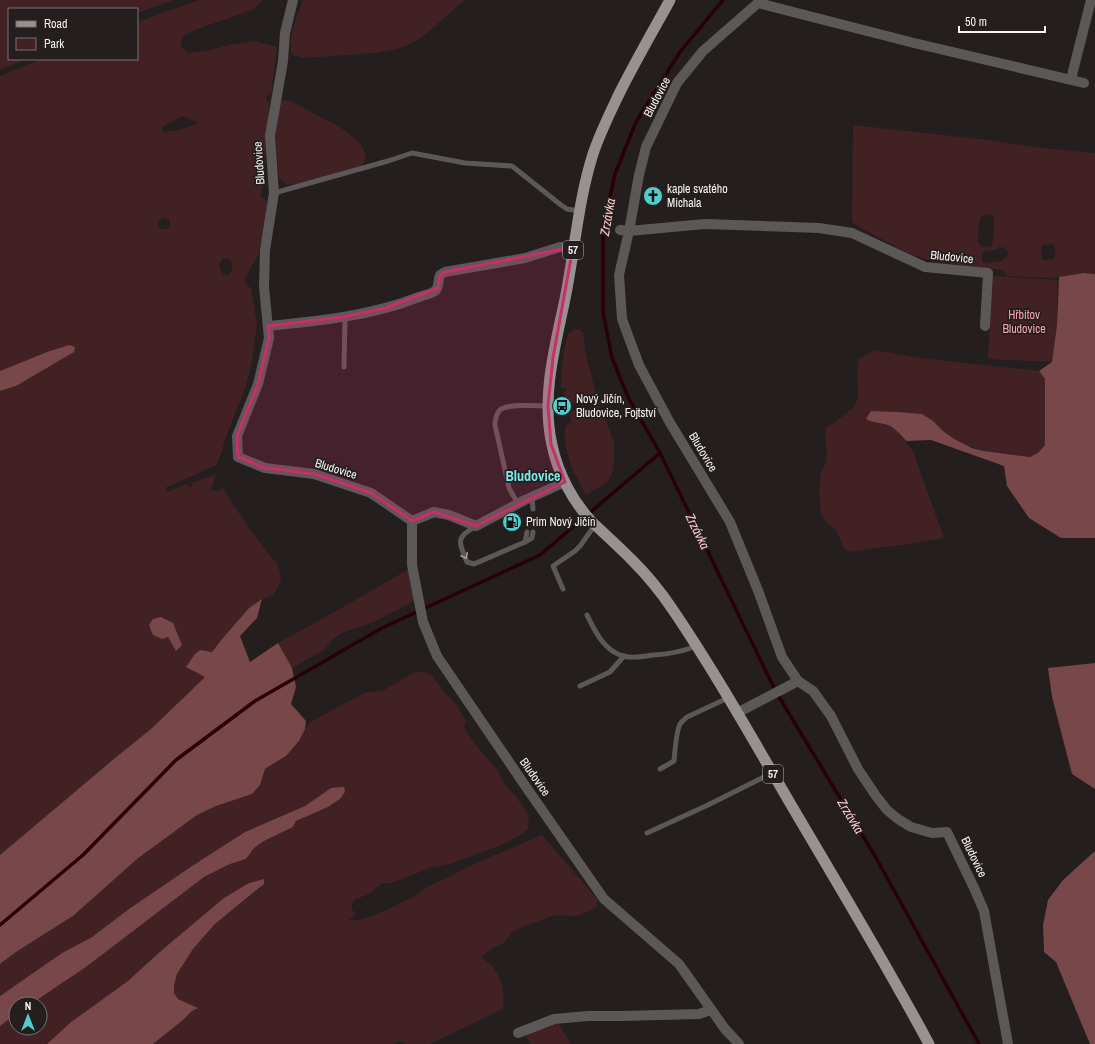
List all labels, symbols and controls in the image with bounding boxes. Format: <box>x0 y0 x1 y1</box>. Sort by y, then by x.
legend <box>8 8 138 60</box>
scale bar <box>959 8 1045 34</box>
text: 50 m <box>965 14 987 30</box>
text: Road <box>44 16 68 32</box>
text: Park <box>44 36 64 52</box>
street label: Bludovice <box>640 74 674 120</box>
street label: Bludovice <box>250 141 268 185</box>
place label: kaple svatého Michala <box>667 181 728 211</box>
church icon: kaple svatého Michala <box>642 185 664 207</box>
water label: Zrzávka <box>596 197 619 238</box>
road number: 57 <box>563 241 583 259</box>
street label: Bludovice <box>930 247 974 267</box>
park label: Hřbitov Bludovice <box>1002 307 1046 337</box>
place label: Nový Jičín, Bludovice, Fojtství <box>576 391 656 421</box>
bus stop icon: Nový Jičín, Bludovice, Fojtství <box>551 395 573 417</box>
street label: Bludovice <box>685 429 721 475</box>
street label: Bludovice <box>313 455 359 483</box>
district label: Bludovice <box>506 467 560 485</box>
water label: Zrzávka <box>681 510 714 552</box>
fuel station icon: Prim Nový Jičín <box>501 511 523 533</box>
place label: Prim Nový Jičín <box>526 514 595 530</box>
one-way arrow <box>460 552 468 559</box>
street label: Bludovice <box>516 755 554 799</box>
road number: 57 <box>763 765 783 783</box>
water label: Zrzávka <box>833 795 868 837</box>
street label: Bludovice <box>957 834 991 880</box>
north arrow <box>8 996 48 1036</box>
text: N <box>25 999 31 1013</box>

